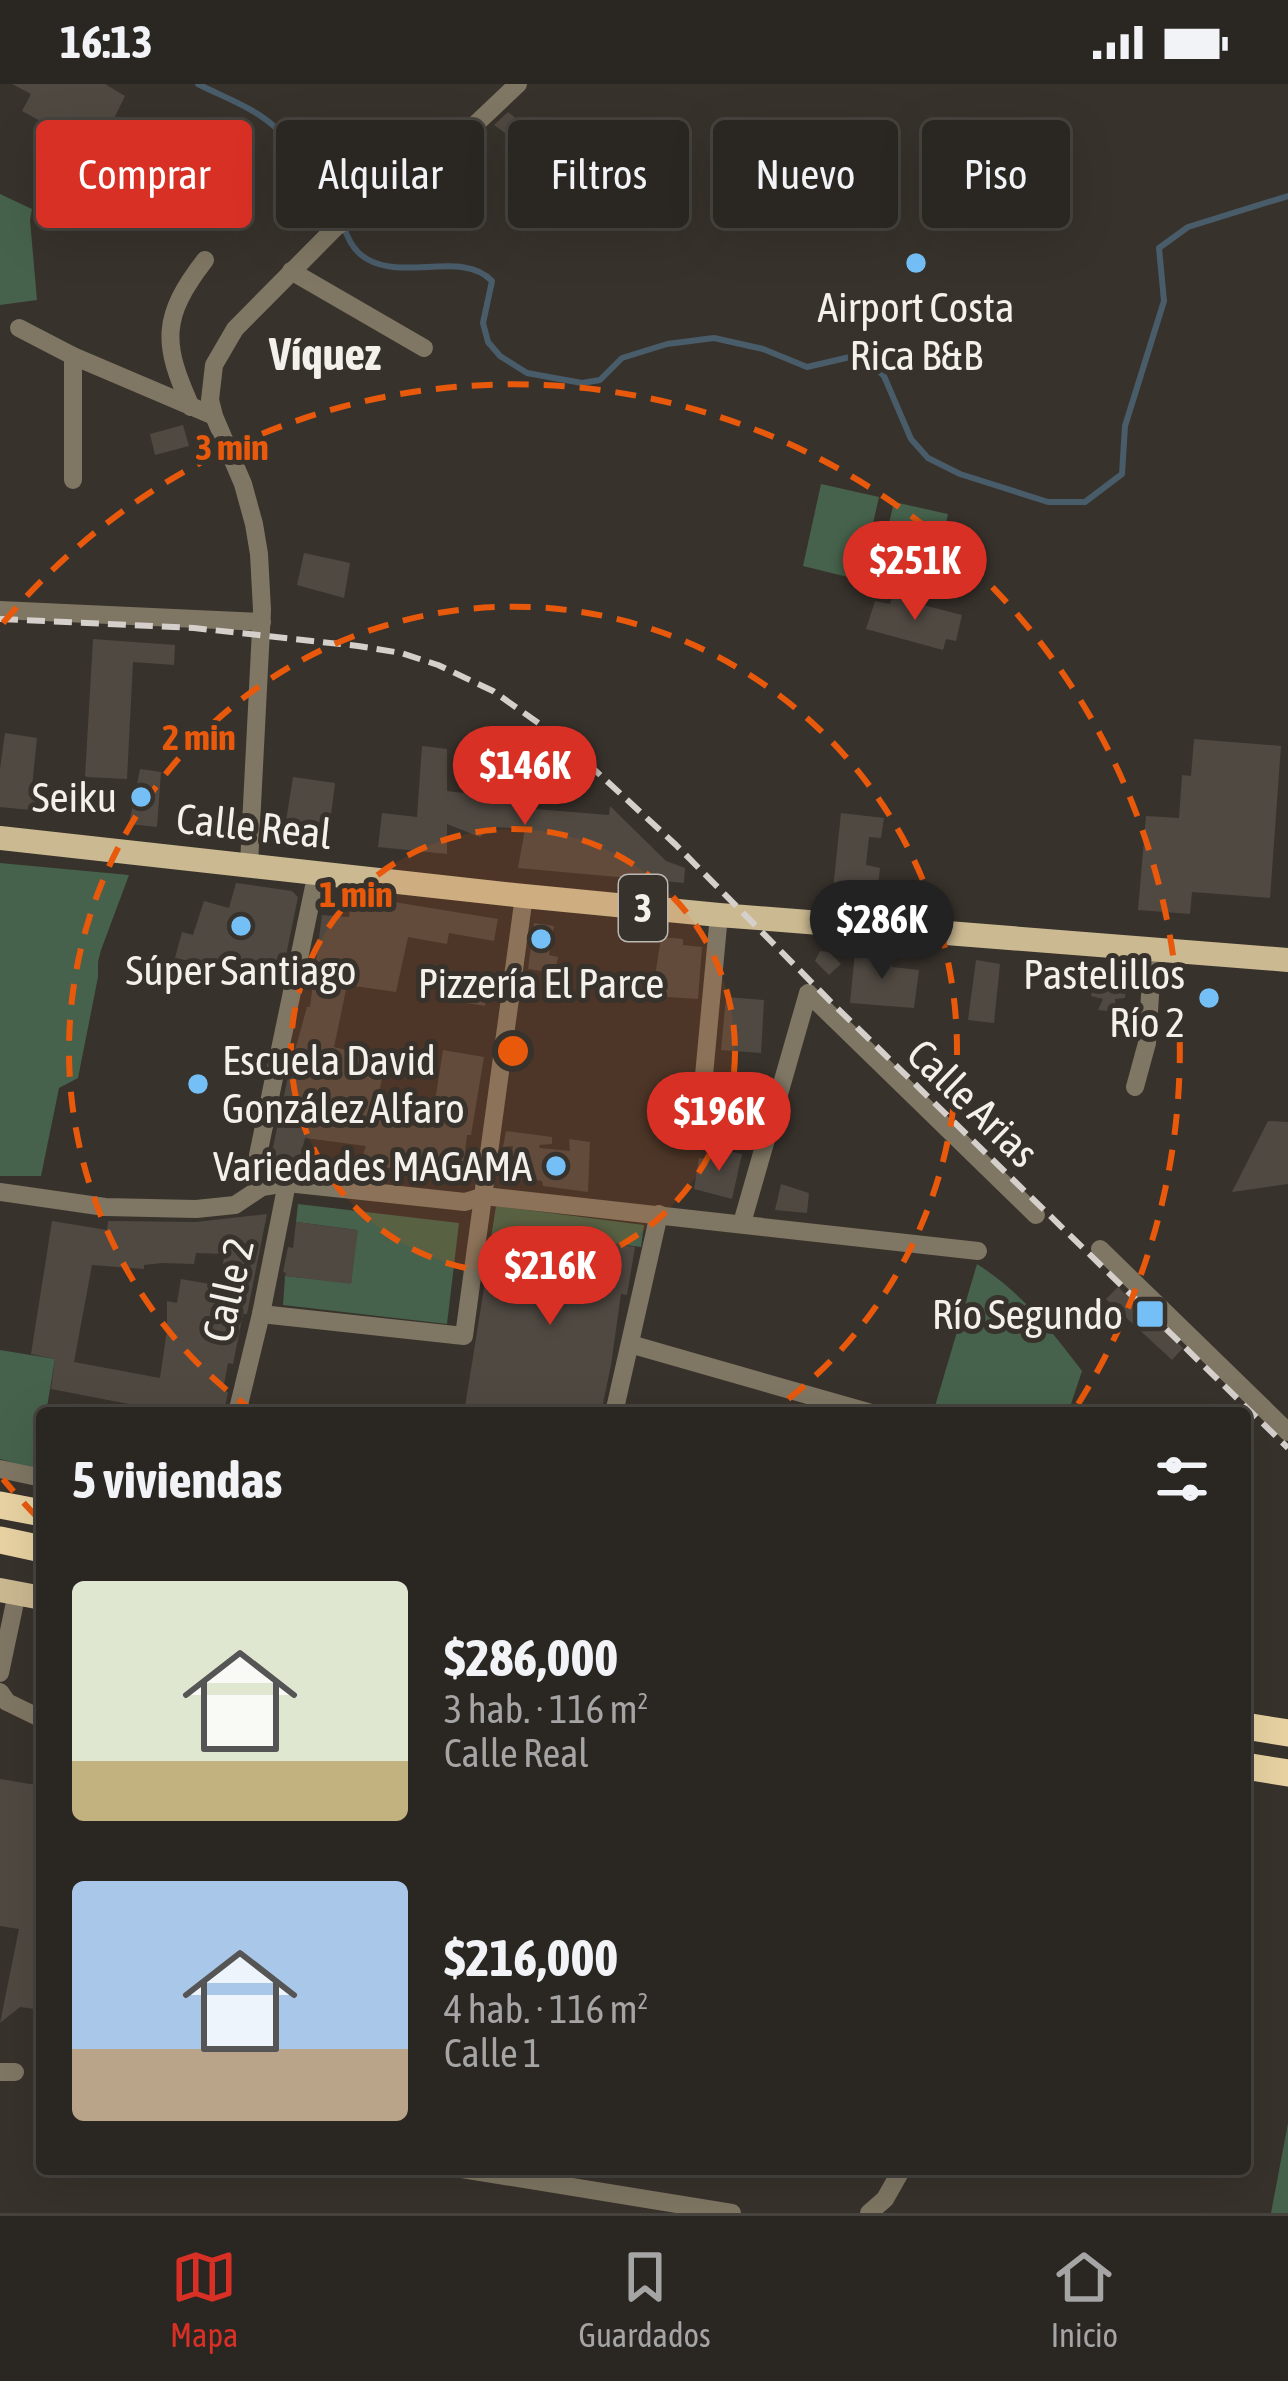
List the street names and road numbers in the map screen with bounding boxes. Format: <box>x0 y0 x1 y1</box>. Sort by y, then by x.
street label: Calle Real <box>174 794 334 858</box>
road number: 3 <box>619 875 667 941</box>
street label: Calle Arias <box>898 1029 1048 1177</box>
street label: Calle 2 <box>193 1234 263 1346</box>

